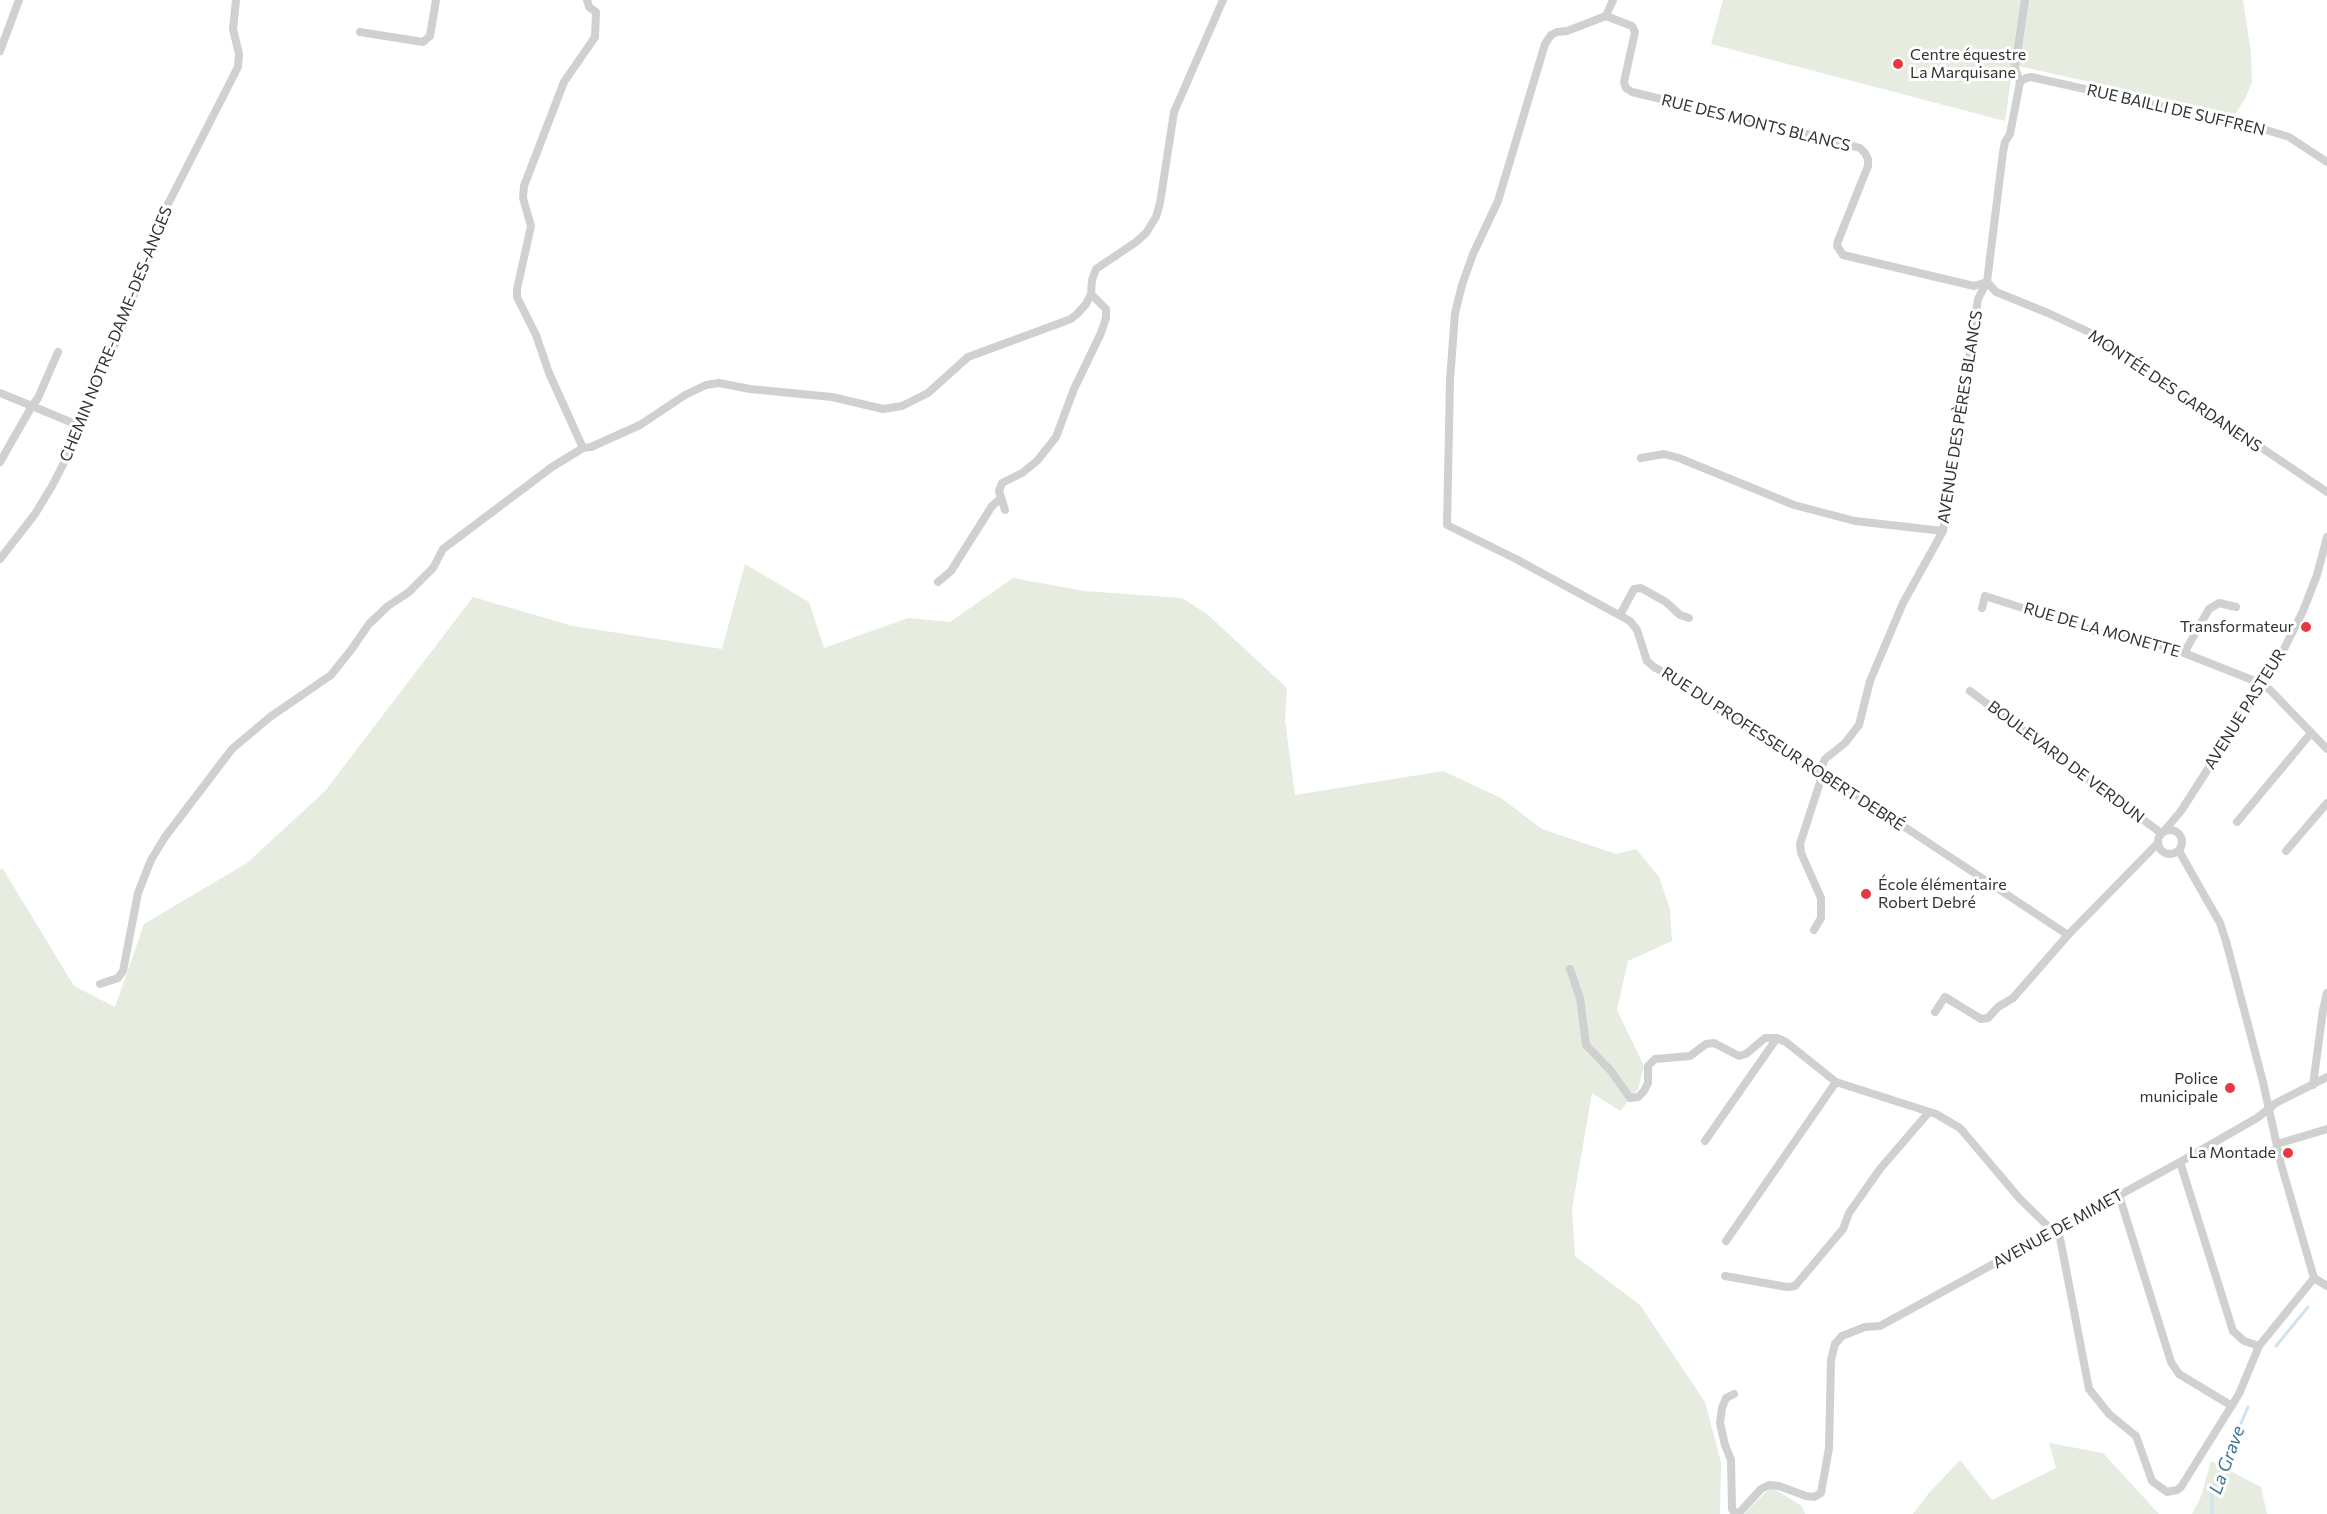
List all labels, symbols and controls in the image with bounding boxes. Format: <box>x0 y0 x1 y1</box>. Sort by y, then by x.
place label: Centre équestre La Marquisane <box>1910 45 2026 83</box>
marker: Centre équestre La Marquisane <box>1891 57 1905 71</box>
street label: RUE BAILLI DE SUFFREN <box>2085 80 2267 140</box>
street label: RUE DES MONTS BLANCS <box>1659 90 1853 156</box>
street label: CHEMIN NOTRE-DAME-DES-ANGES <box>56 203 176 465</box>
street label: AVENUE DES PÈRES BLANCS <box>1934 309 1986 525</box>
street label: MONTÉE DES GARDANENS <box>2085 326 2265 456</box>
street label: RUE DE LA MONETTE <box>2022 598 2182 662</box>
place label: Transformateur <box>2180 617 2294 637</box>
marker: Transformateur <box>2299 620 2313 634</box>
street label: AVENUE PASTEUR <box>2200 645 2290 773</box>
street label: RUE DU PROFESSEUR ROBERT DEBRÉ <box>1658 663 1908 835</box>
street label: BOULEVARD DE VERDUN <box>1984 697 2148 827</box>
place label: École élémentaire Robert Debré <box>1878 875 2007 913</box>
marker: École élémentaire Robert Debré <box>1859 887 1873 901</box>
place label: Police municipale <box>2139 1069 2218 1107</box>
marker: Police municipale <box>2223 1081 2237 1095</box>
place label: La Montade <box>2189 1143 2276 1163</box>
marker: La Montade <box>2281 1146 2295 1160</box>
street label: AVENUE DE MIMET <box>1990 1185 2126 1273</box>
water label: La Grave <box>2205 1423 2249 1497</box>

